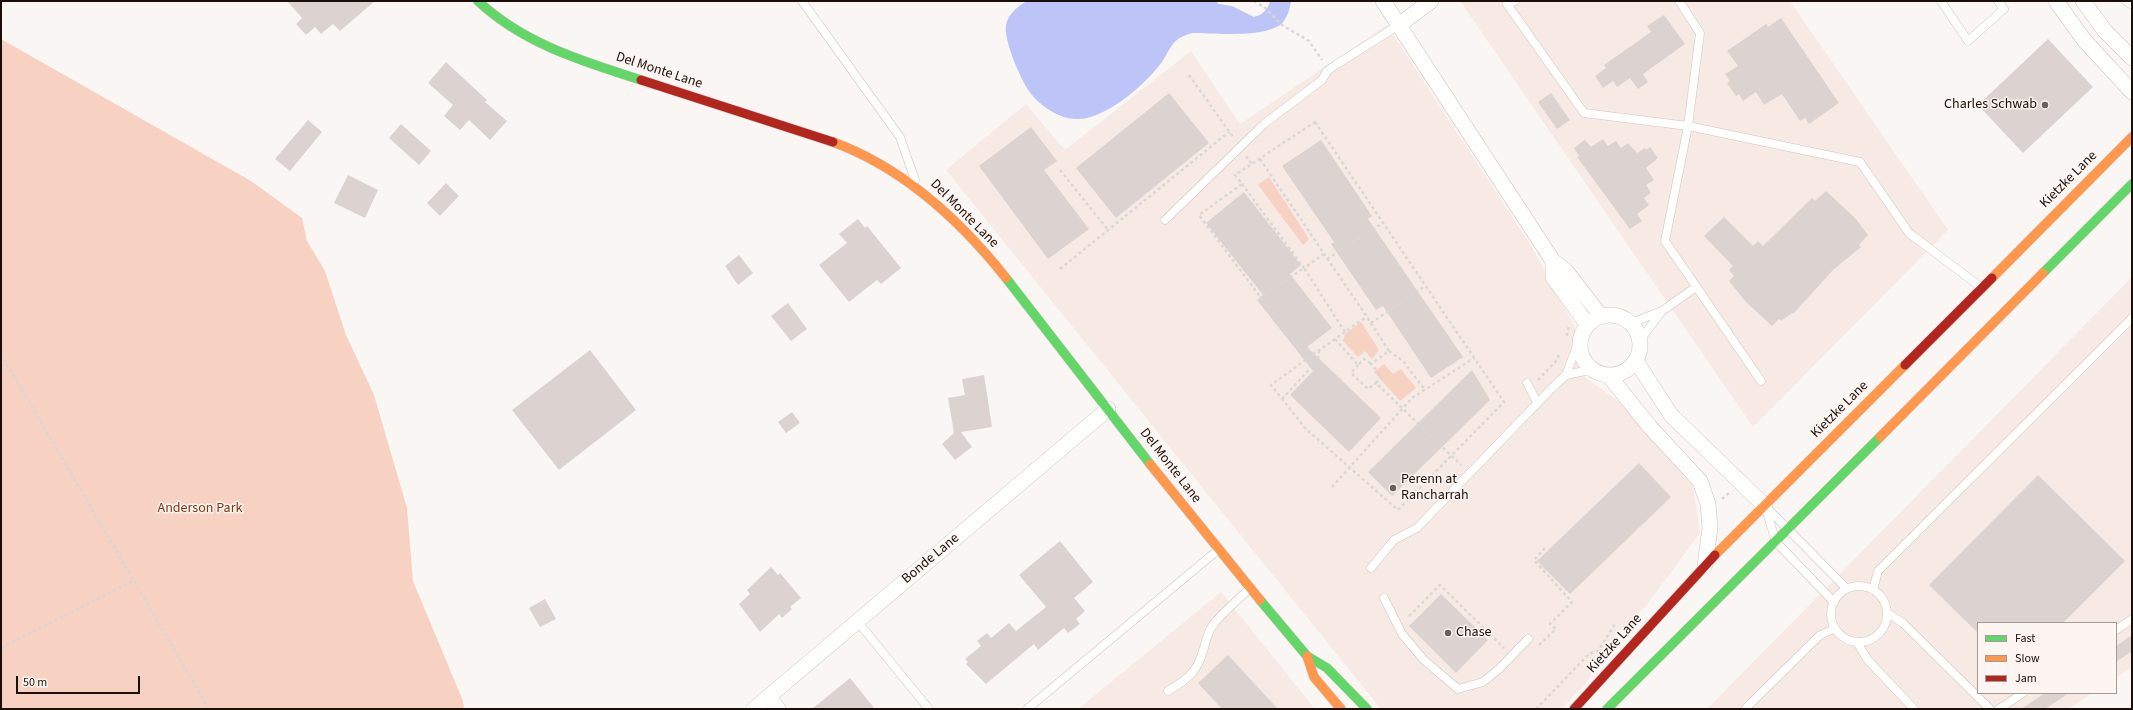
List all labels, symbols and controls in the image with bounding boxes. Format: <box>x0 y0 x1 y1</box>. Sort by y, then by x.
street label: Del Monte Lane <box>614 49 704 93</box>
place label: Charles Schwab <box>1944 97 2037 113</box>
marker: Charles Schwab <box>2040 100 2050 110</box>
street label: Kietzke Lane <box>2037 148 2101 212</box>
street label: Del Monte Lane <box>926 176 1002 252</box>
street label: Kietzke Lane <box>1808 378 1872 442</box>
street label: Del Monte Lane <box>1136 425 1204 507</box>
place label: Perenn at Rancharrah <box>1401 472 1469 504</box>
marker: Perenn at Rancharrah <box>1388 483 1398 493</box>
park label: Anderson Park <box>158 501 242 517</box>
street label: Bonde Lane <box>899 530 963 588</box>
street label: Kietzke Lane <box>1584 611 1646 677</box>
legend <box>1977 622 2117 694</box>
place label: Chase <box>1456 625 1491 641</box>
marker: Chase <box>1443 628 1453 638</box>
text: Fast <box>2015 630 2035 647</box>
text: Slow <box>2015 650 2040 667</box>
scale bar <box>18 668 142 694</box>
text: Jam <box>2015 670 2037 687</box>
text: 50 m <box>23 674 47 691</box>

